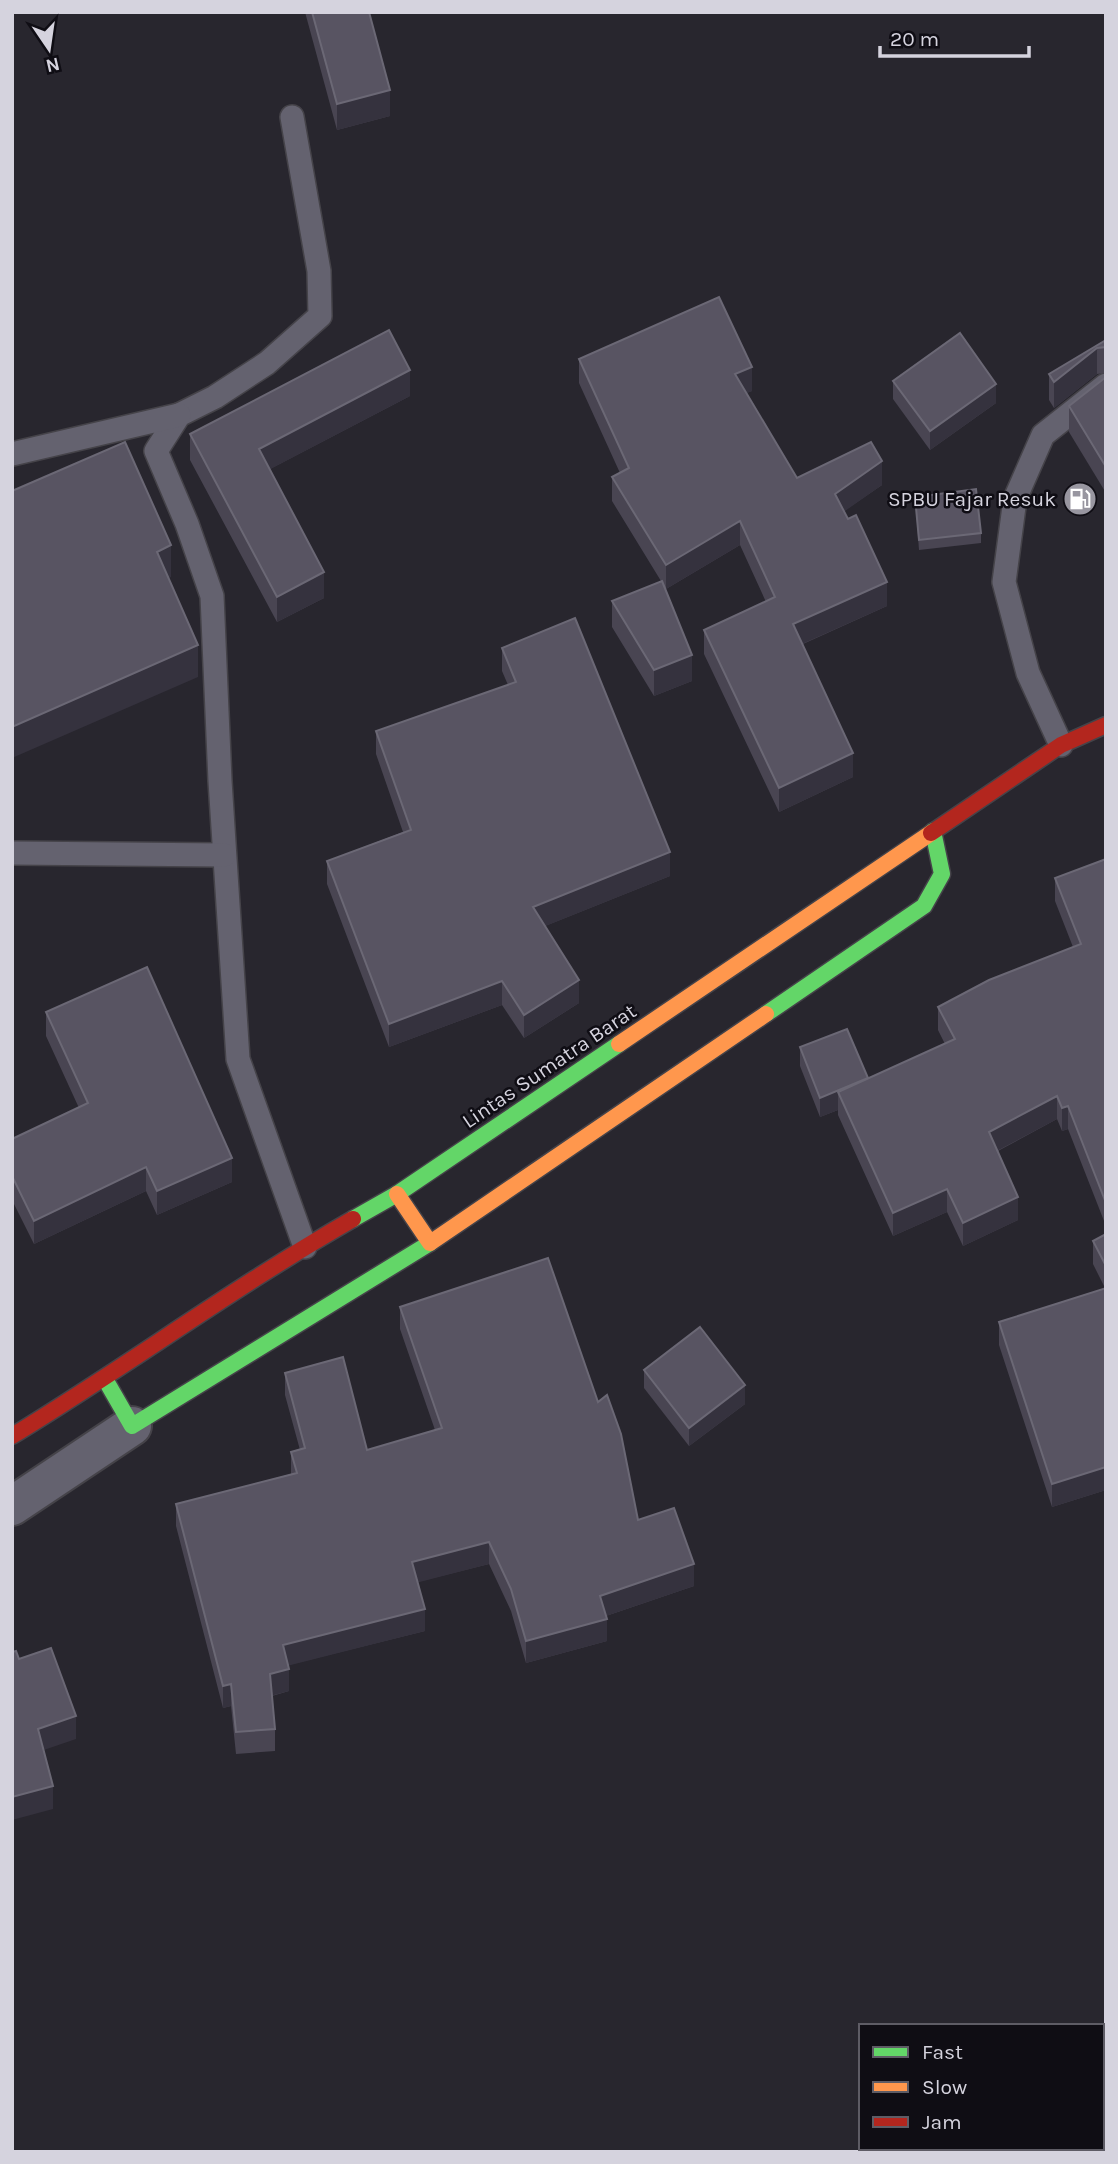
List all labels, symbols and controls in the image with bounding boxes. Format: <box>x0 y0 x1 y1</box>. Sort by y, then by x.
north arrow <box>14 14 84 84</box>
scale bar <box>880 14 1029 58</box>
text: 20 m <box>890 27 939 51</box>
text: N <box>43 52 62 77</box>
fuel station icon: SPBU Fajar Resuk <box>1061 480 1099 518</box>
place label: SPBU Fajar Resuk <box>888 487 1056 511</box>
street label: Lintas Sumatra Barat <box>458 999 641 1133</box>
legend <box>859 2024 1104 2150</box>
text: Fast <box>922 2040 963 2064</box>
text: Slow <box>922 2075 967 2099</box>
text: Jam <box>922 2110 962 2134</box>

